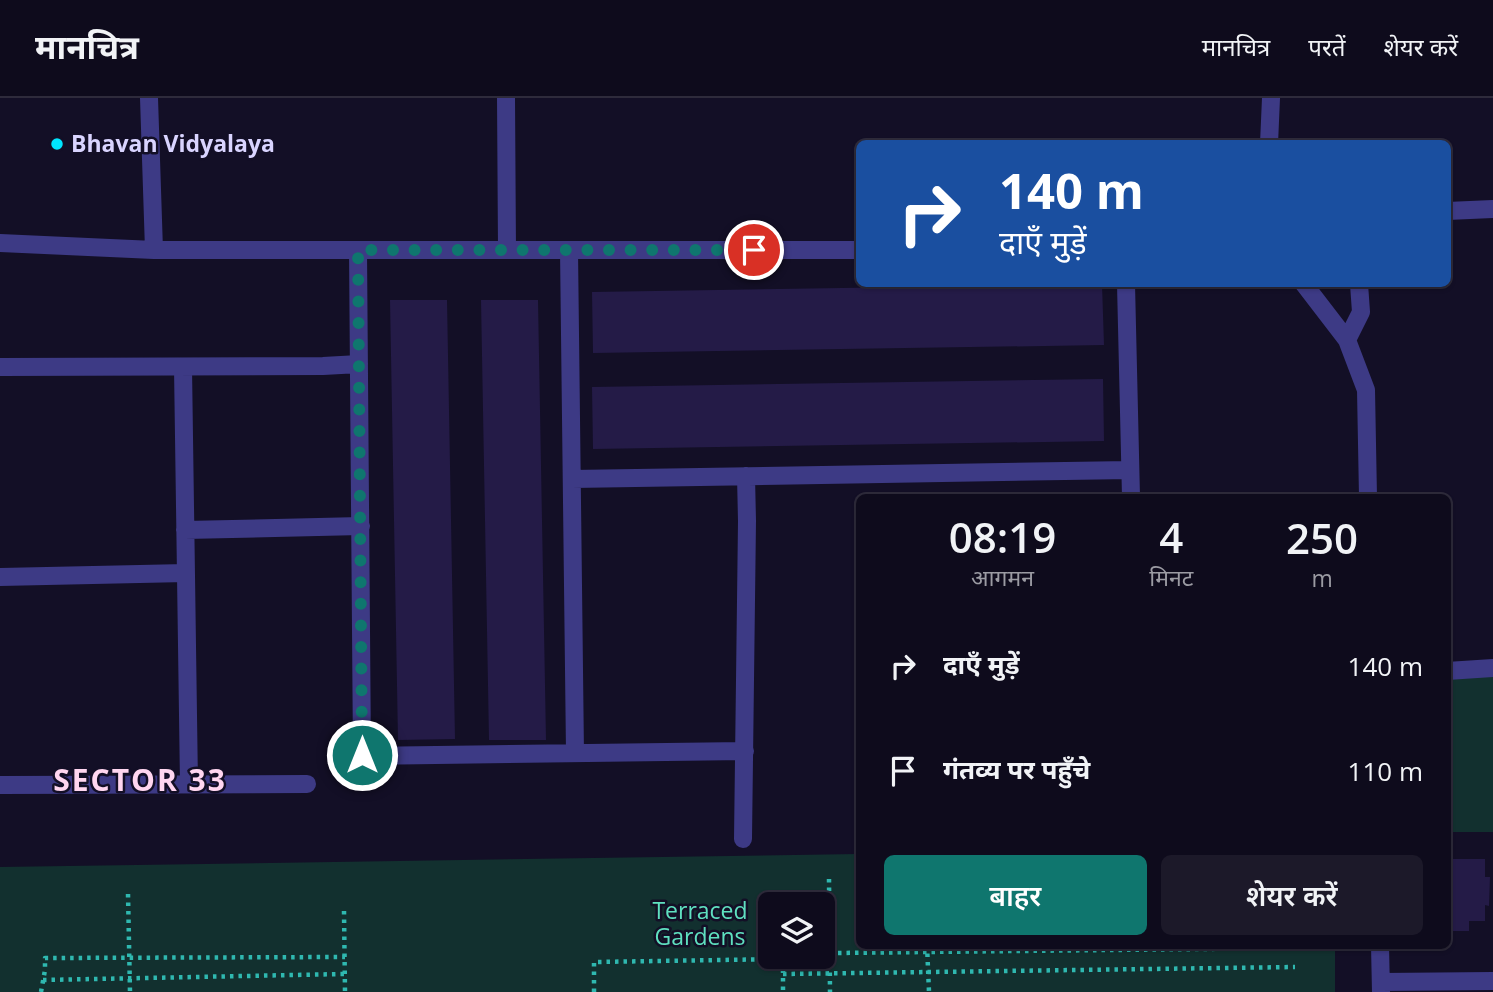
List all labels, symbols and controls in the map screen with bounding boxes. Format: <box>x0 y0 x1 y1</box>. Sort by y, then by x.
text: मानचित्र <box>35 24 139 69</box>
text: मानचित्र <box>1202 30 1270 63</box>
text: परतें <box>1308 30 1345 63</box>
text: शेयर करें <box>1383 30 1458 63</box>
place label: Bhavan Vidyalaya <box>71 127 275 159</box>
marker: Bhavan Vidyalaya <box>49 136 65 152</box>
text: 140 m <box>999 157 1144 223</box>
icon: right <box>884 168 975 259</box>
pin <box>724 220 784 280</box>
text: दाएँ मुड़ें <box>999 220 1087 263</box>
icon: arrive <box>735 231 773 269</box>
text: 08:19 <box>949 508 1056 565</box>
text: 4 <box>1159 508 1183 565</box>
text: 250 <box>1286 509 1358 566</box>
text: आगमन <box>971 561 1034 593</box>
text: मिनट <box>1149 561 1193 593</box>
text: m <box>1311 562 1333 594</box>
text: दाएँ मुड़ें <box>943 646 1020 682</box>
icon: right <box>884 647 922 685</box>
text: 140 m <box>1348 648 1423 684</box>
position arrow <box>325 718 399 792</box>
text: गंतव्य पर पहुँचे <box>943 751 1090 787</box>
icon: arrive <box>884 752 922 790</box>
text: 110 m <box>1348 753 1423 789</box>
district label: SECTOR 33 <box>53 759 227 800</box>
button: बाहर <box>884 855 1147 935</box>
button: शेयर करें <box>1161 855 1423 935</box>
map controls <box>758 892 835 969</box>
button: layers <box>758 892 835 969</box>
park label: Terraced Gardens <box>652 894 748 952</box>

